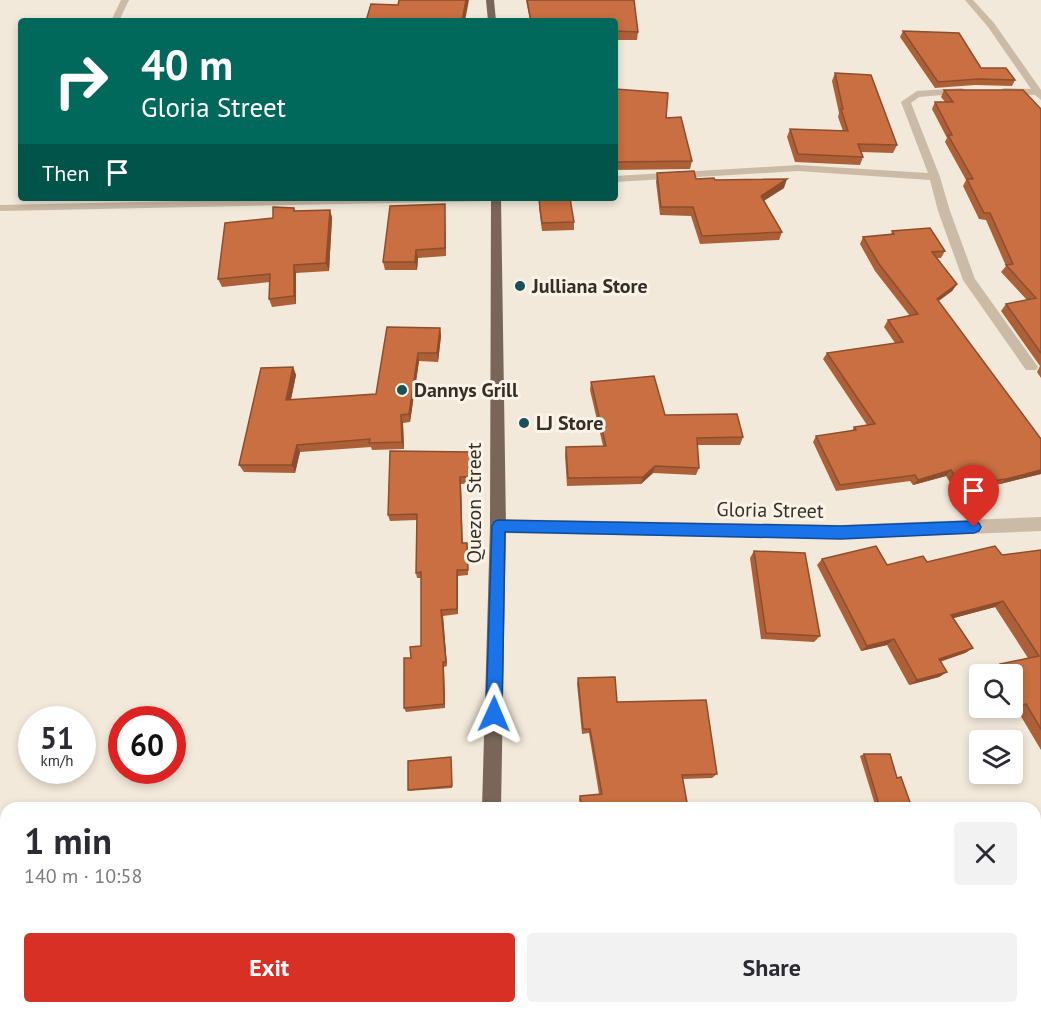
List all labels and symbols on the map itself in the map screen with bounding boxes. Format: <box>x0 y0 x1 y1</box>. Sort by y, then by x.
place label: Julliana Store <box>531 273 648 299</box>
marker: Julliana Store <box>513 279 527 293</box>
place label: Dannys Grill <box>414 377 518 403</box>
marker: Dannys Grill <box>395 383 409 397</box>
place label: LJ Store <box>536 410 603 436</box>
marker: LJ Store <box>517 416 531 430</box>
street label: Quezon Street <box>461 442 487 564</box>
pin <box>948 465 999 527</box>
street label: Gloria Street <box>716 496 824 524</box>
position arrow <box>462 682 526 746</box>
speed limit sign: 60 <box>108 706 186 784</box>

